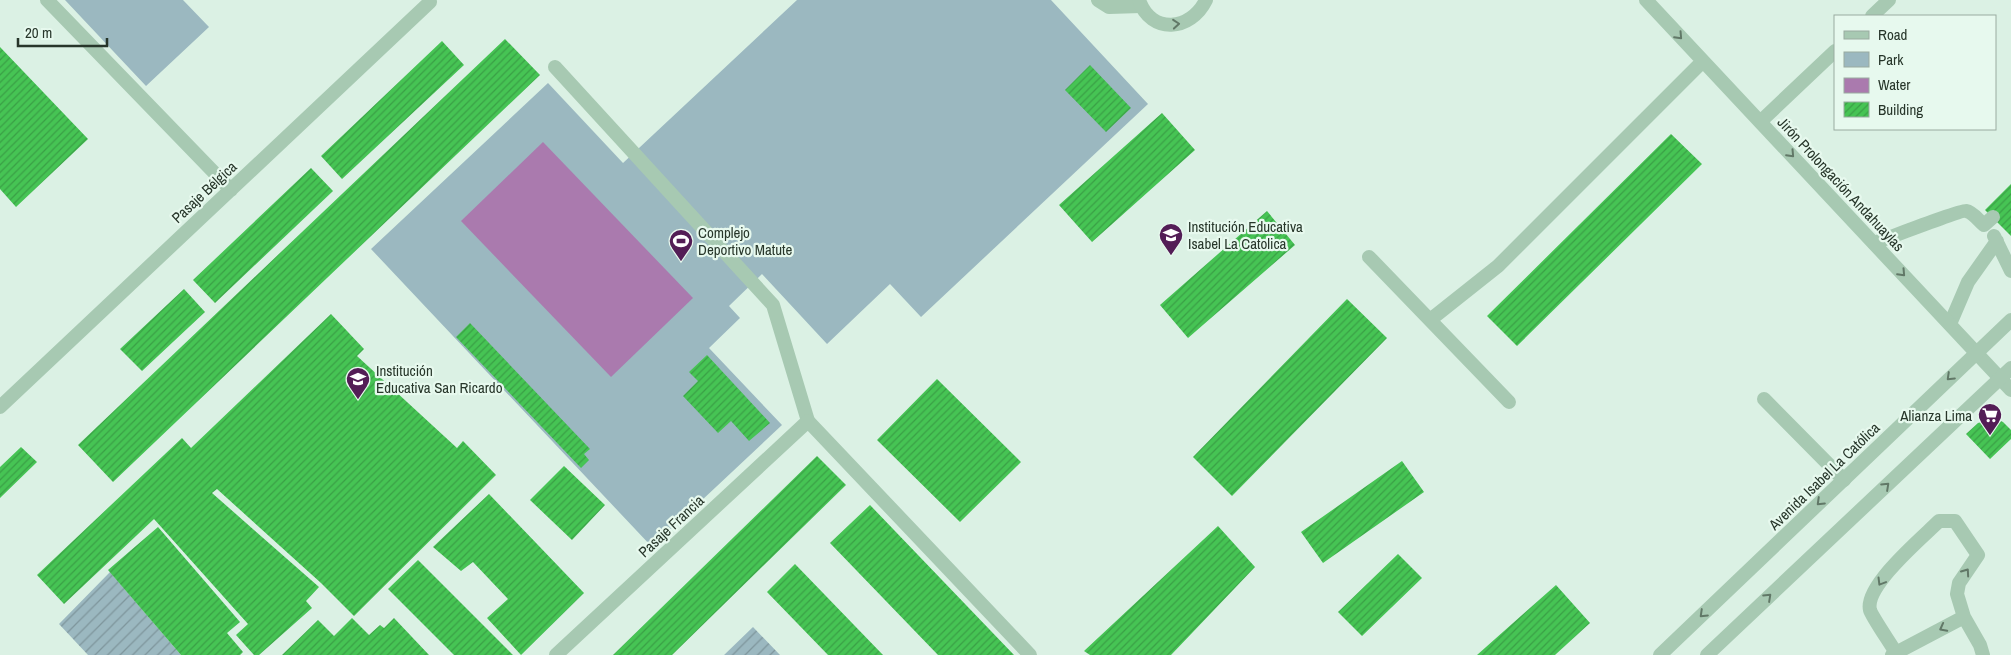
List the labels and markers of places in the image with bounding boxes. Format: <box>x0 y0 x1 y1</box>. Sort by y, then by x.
place label: Institución Educativa Isabel La Catolica <box>1188 216 1303 254</box>
place label: Complejo Deportivo Matute <box>698 222 793 260</box>
school or university icon: Institución Educativa Isabel La Catolica <box>1158 222 1184 256</box>
sports icon: Complejo Deportivo Matute <box>668 228 694 262</box>
place label: Institución Educativa San Ricardo <box>376 360 503 398</box>
school or university icon: Institución Educativa San Ricardo <box>345 366 371 400</box>
supermarket icon: Alianza Lima <box>1977 402 2003 436</box>
place label: Alianza Lima <box>1899 405 1972 426</box>

